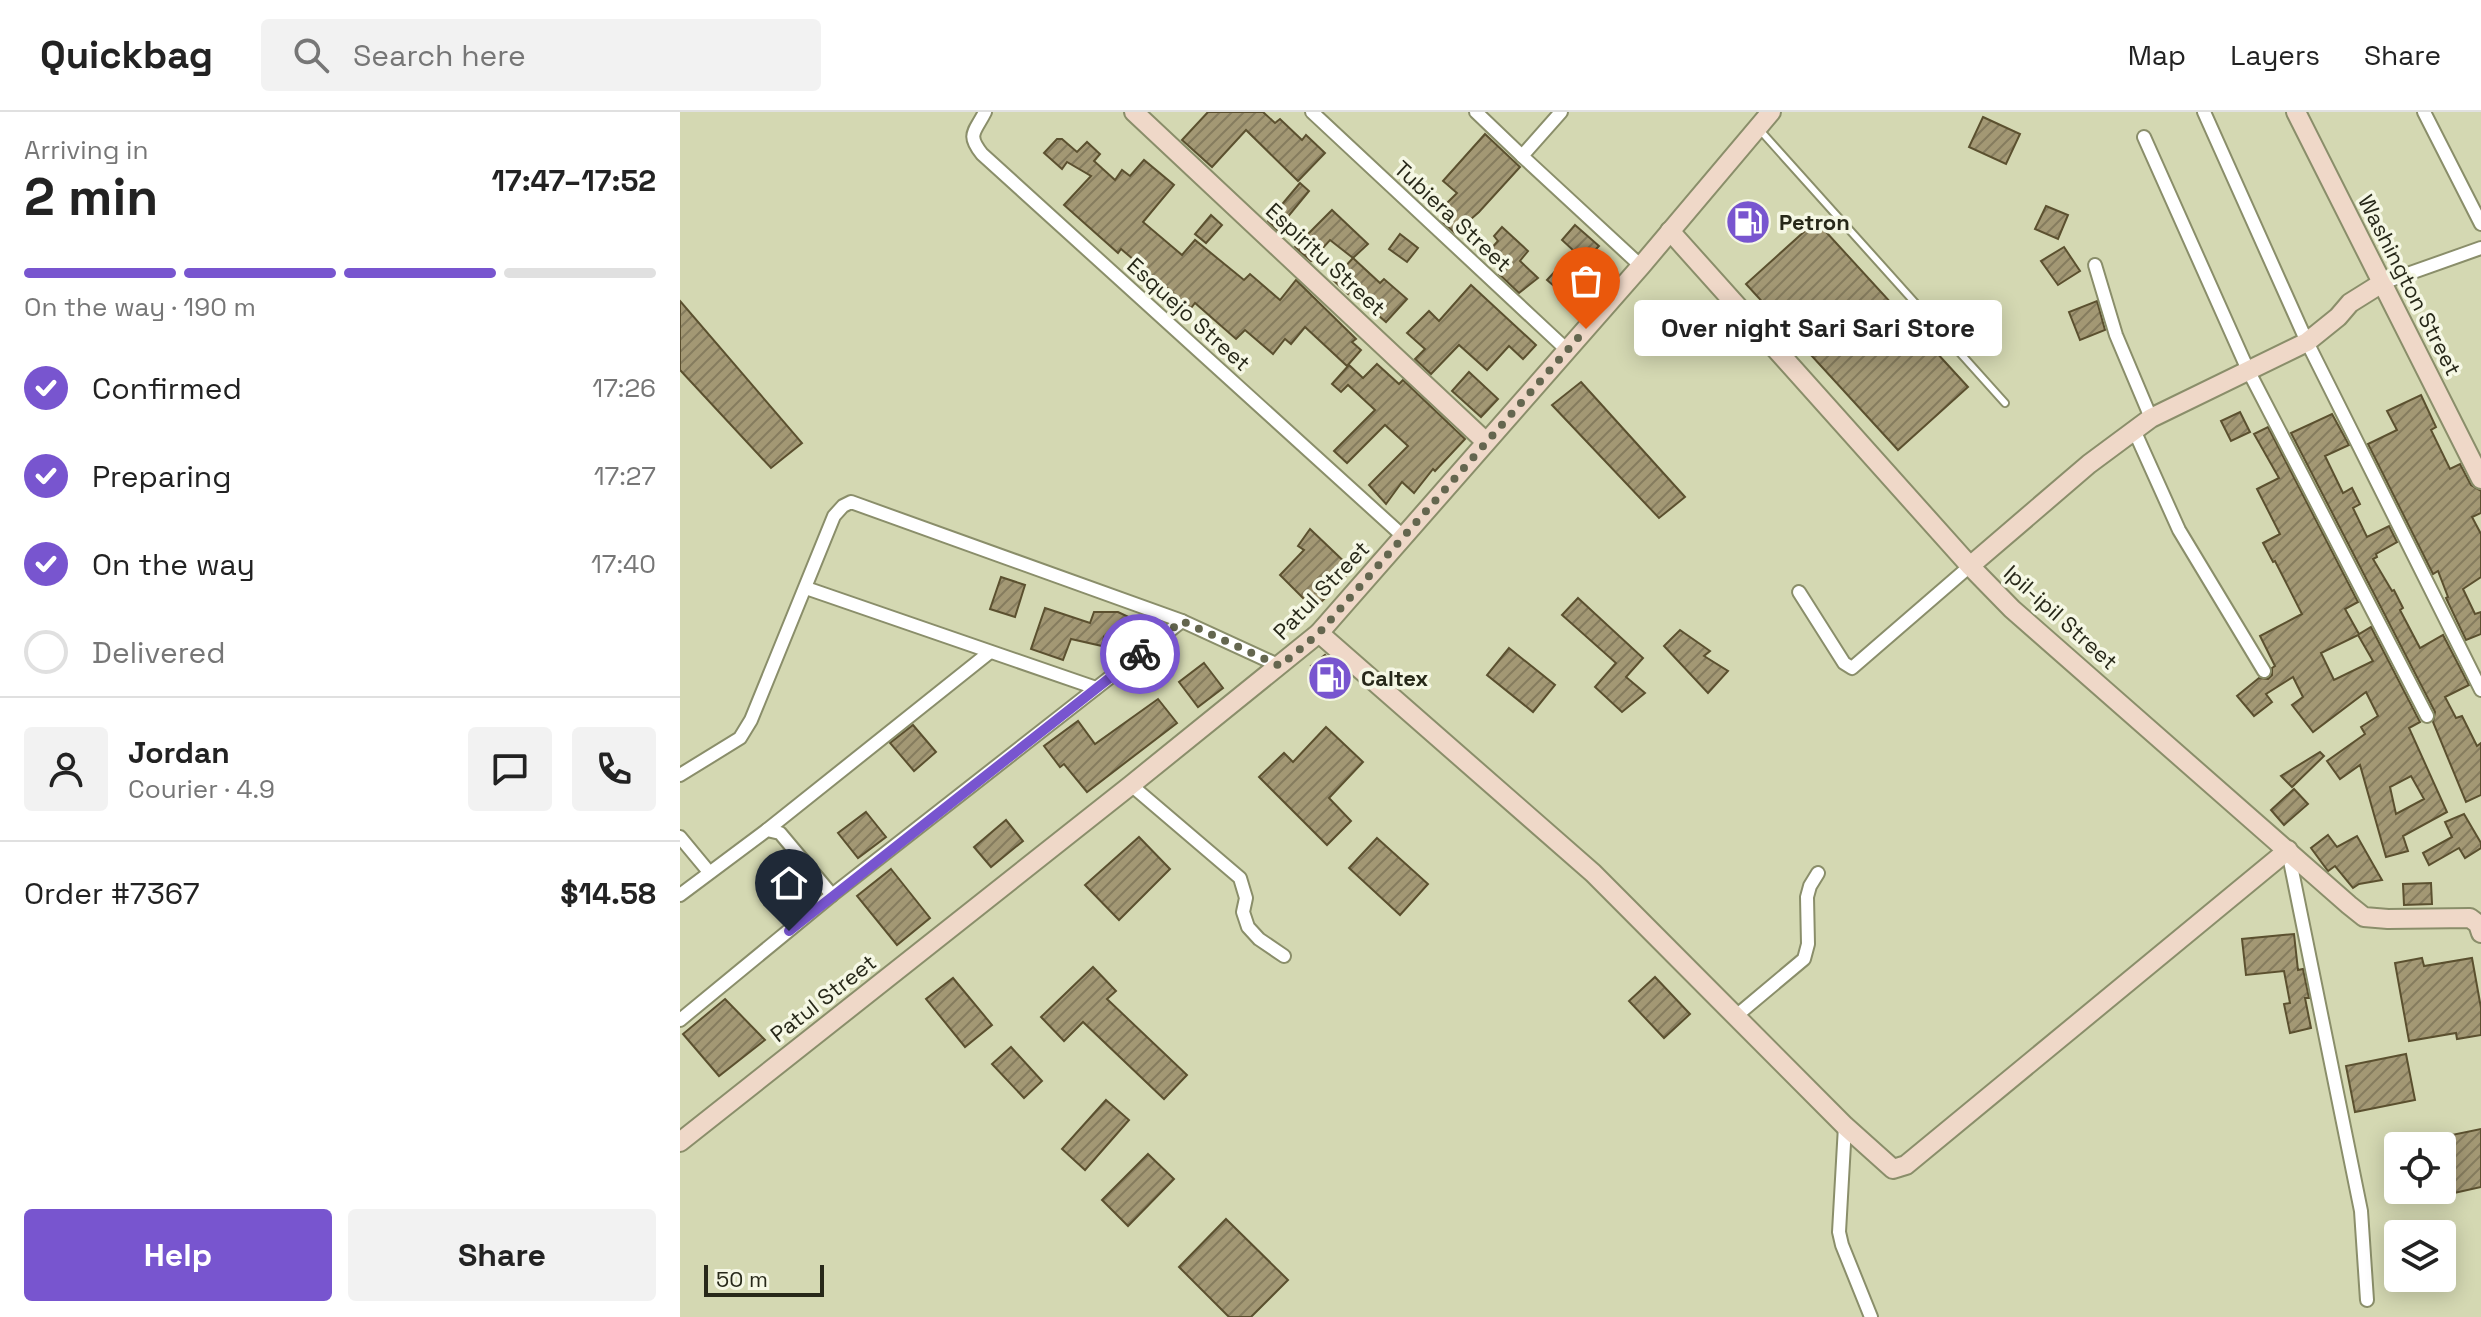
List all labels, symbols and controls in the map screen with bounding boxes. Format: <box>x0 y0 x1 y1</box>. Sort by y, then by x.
search box <box>261 19 821 91</box>
text: Quickbag <box>40 31 213 79</box>
icon: search <box>289 33 333 77</box>
text: Search here <box>353 36 526 75</box>
text: Map <box>2128 37 2186 73</box>
text: Layers <box>2230 37 2320 73</box>
text: Share <box>2364 37 2441 73</box>
text: Arriving in <box>24 133 148 167</box>
street label: Tubiera Street <box>1388 154 1518 278</box>
text: 17:47–17:52 <box>491 161 656 200</box>
text: 2 min <box>24 164 158 230</box>
street label: Washington Street <box>2352 190 2468 380</box>
street label: Espiritu Street <box>1260 196 1392 322</box>
fuel station icon: Petron <box>1724 198 1772 246</box>
place label: Petron <box>1779 208 1850 236</box>
pin <box>1552 247 1620 329</box>
street label: Esquejo Street <box>1121 251 1257 377</box>
icon: bag <box>1564 259 1608 303</box>
text: On the way · 190 m <box>24 290 256 324</box>
callout: Over night Sari Sari Store <box>1634 301 2002 357</box>
text: Over night Sari Sari Store <box>1661 311 1975 345</box>
icon: check <box>24 366 68 410</box>
text: Confirmed <box>92 369 242 408</box>
text: 17:26 <box>592 371 656 405</box>
icon: check <box>24 454 68 498</box>
text: Preparing <box>92 457 231 496</box>
text: 17:27 <box>594 459 656 493</box>
street label: Patul Street <box>1267 535 1375 645</box>
icon: check <box>24 542 68 586</box>
text: On the way <box>92 545 255 584</box>
text: 17:40 <box>591 547 656 581</box>
street label: Ipil-ipil Street <box>1998 559 2124 675</box>
courier <box>1100 614 1180 694</box>
icon: bike <box>1118 632 1162 676</box>
text: Delivered <box>92 633 226 672</box>
fuel station icon: Caltex <box>1306 654 1354 702</box>
place label: Caltex <box>1361 664 1428 692</box>
button: person <box>24 727 108 811</box>
button: chat <box>468 727 552 811</box>
button: phone <box>572 727 656 811</box>
text: Jordan <box>128 733 230 772</box>
text: Courier · 4.9 <box>128 772 275 806</box>
pin <box>755 849 823 931</box>
icon: home <box>767 861 811 905</box>
text: Order #7367 <box>24 874 200 913</box>
text: $14.58 <box>560 874 656 913</box>
street label: Patul Street <box>764 948 882 1048</box>
map controls <box>2384 1132 2456 1292</box>
button: locate <box>2384 1132 2456 1204</box>
button: Help <box>24 1209 332 1301</box>
button: Share <box>348 1209 656 1301</box>
button: layers <box>2384 1220 2456 1292</box>
scale bar <box>704 1261 824 1297</box>
text: 50 m <box>716 1265 768 1293</box>

